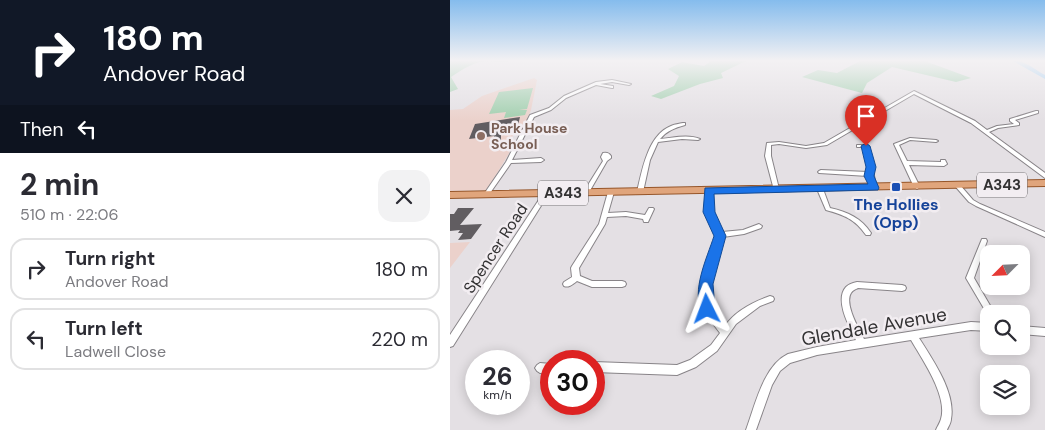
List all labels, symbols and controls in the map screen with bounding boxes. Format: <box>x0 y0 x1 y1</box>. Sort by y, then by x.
text: 180 m <box>103 15 204 61</box>
icon: right <box>20 20 85 85</box>
text: Andover Road <box>103 59 245 88</box>
pin <box>845 95 887 146</box>
icon: arrive <box>852 102 880 130</box>
icon: left <box>73 115 101 143</box>
text: Then <box>20 117 63 142</box>
place label: Park House School <box>491 119 567 153</box>
marker: Park House School <box>475 130 487 142</box>
text: 2 min <box>20 165 99 204</box>
button: close <box>378 170 430 222</box>
road number: A343 <box>977 172 1027 198</box>
road number: A343 <box>538 180 588 206</box>
marker: The Hollies (Opp) <box>890 181 902 193</box>
place label: The Hollies (Opp) <box>853 194 939 233</box>
street label: Spencer Road <box>459 199 532 297</box>
text: 510 m · 22:06 <box>20 204 119 225</box>
north arrow <box>980 245 1030 295</box>
map controls <box>980 245 1030 415</box>
text: Turn right <box>65 246 155 271</box>
icon: right <box>22 255 50 283</box>
text: 180 m <box>376 257 428 282</box>
text: Andover Road <box>65 271 168 292</box>
position arrow <box>680 282 732 334</box>
street label: Glendale Avenue <box>799 301 949 352</box>
button: search <box>980 305 1030 355</box>
text: Turn left <box>65 316 143 341</box>
icon: left <box>22 325 50 353</box>
text: 220 m <box>371 327 428 352</box>
text: Ladwell Close <box>65 341 166 362</box>
speed limit sign: 30 <box>540 350 605 415</box>
text: 26 <box>482 360 513 393</box>
button: layers <box>980 365 1030 415</box>
text: km/h <box>483 387 512 403</box>

